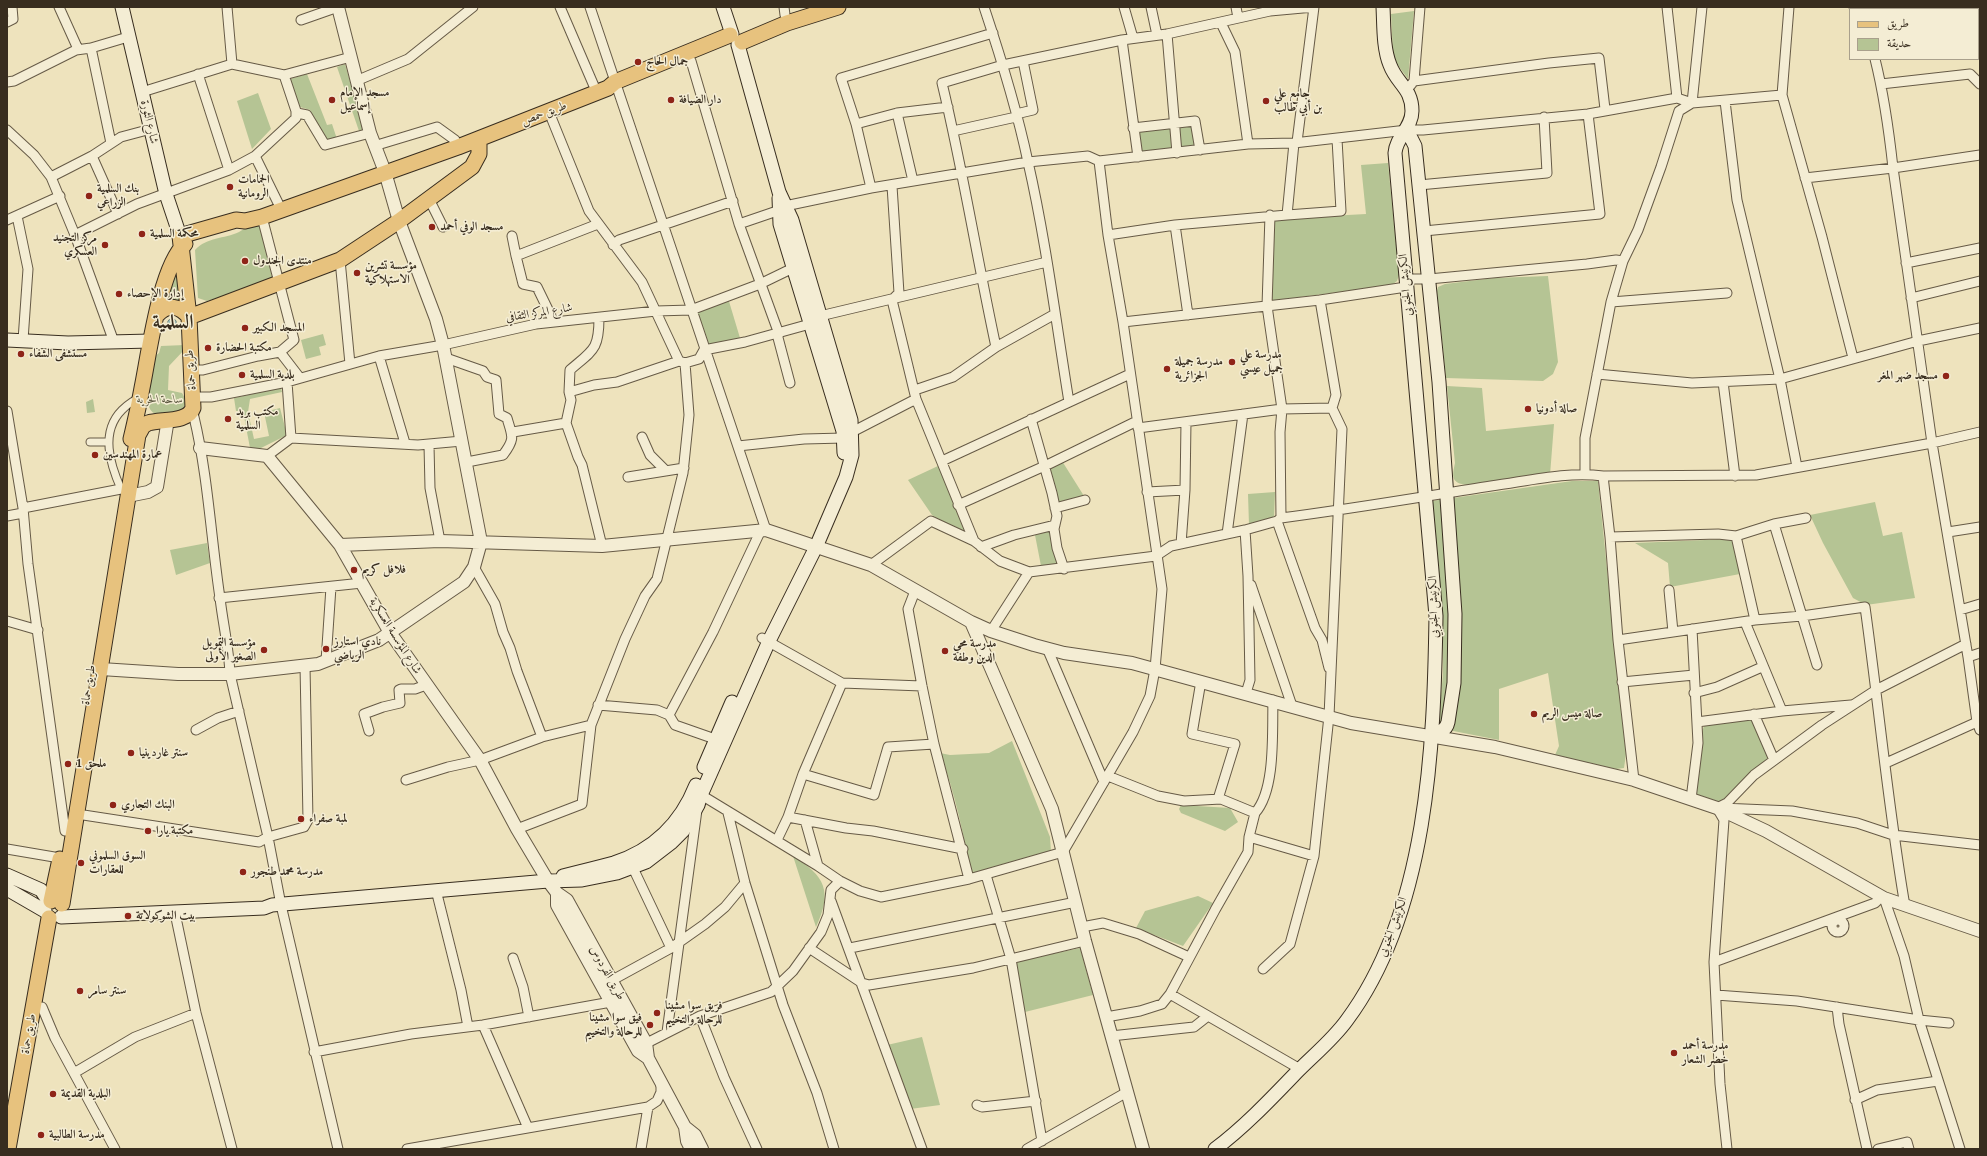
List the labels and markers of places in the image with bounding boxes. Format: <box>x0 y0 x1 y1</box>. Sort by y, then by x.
place label: جمال الحاج <box>646 55 688 69</box>
marker: جمال الحاج <box>633 57 643 67</box>
place label: مسجد الإمام إسماعيل <box>340 86 389 114</box>
place label: جامع علي بن أبي طالب <box>1274 87 1322 115</box>
place label: دار الضيافة <box>679 93 722 107</box>
marker: مسجد الإمام إسماعيل <box>327 95 337 105</box>
marker: دار الضيافة <box>666 95 676 105</box>
marker: جامع علي بن أبي طالب <box>1261 96 1271 106</box>
place label: الحمامات الرومانية <box>238 173 270 201</box>
place label: بنك السلمية الزراعي <box>97 182 139 210</box>
marker: الحمامات الرومانية <box>225 182 235 192</box>
marker: بنك السلمية الزراعي <box>84 191 94 201</box>
place label: مسجد الوفي أحمد <box>440 220 503 234</box>
marker: مسجد الوفي أحمد <box>427 222 437 232</box>
place label: محكمة السلمية <box>150 227 198 241</box>
marker: محكمة السلمية <box>137 229 147 239</box>
place label: مركز التجنيد العسكري <box>53 231 97 259</box>
marker: مركز التجنيد العسكري <box>100 240 110 250</box>
place label: منتدى الجندول <box>253 254 312 268</box>
marker: منتدى الجندول <box>240 256 250 266</box>
place label: مؤسسة تشرين الاستهلاكية <box>365 259 417 287</box>
marker: مؤسسة تشرين الاستهلاكية <box>352 268 362 278</box>
place label: إدارة الإحصاء <box>127 287 184 301</box>
marker: إدارة الإحصاء <box>114 289 124 299</box>
place label: المسجد الكبير <box>253 321 305 335</box>
marker: المسجد الكبير <box>240 323 250 333</box>
place label: مكتبة الحضارة <box>216 341 272 355</box>
marker: مكتبة الحضارة <box>203 343 213 353</box>
place label: مستشفى الشفاء <box>29 347 87 361</box>
place label: مدرسة علي جميل عيسي <box>1240 348 1283 376</box>
marker: مستشفى الشفاء <box>16 349 26 359</box>
place label: مدرسة جميلة الجزائرية <box>1175 355 1223 383</box>
marker: مدرسة علي جميل عيسي <box>1227 357 1237 367</box>
marker: مدرسة جميلة الجزائرية <box>1162 364 1172 374</box>
place label: بلدية السلمية <box>250 368 294 382</box>
place label: مسجد ضهر المغر <box>1878 369 1938 383</box>
marker: بلدية السلمية <box>237 370 247 380</box>
marker: مسجد ضهر المغر <box>1941 371 1951 381</box>
place label: صالة أدونيا <box>1536 402 1577 416</box>
marker: صالة أدونيا <box>1523 404 1533 414</box>
place label: مكتب بريد السلمية <box>236 405 278 433</box>
marker: مكتب بريد السلمية <box>223 414 233 424</box>
place label: عمارة المهندسين <box>103 448 162 462</box>
marker: عمارة المهندسين <box>90 450 100 460</box>
place label: فلافل كريم <box>362 563 406 577</box>
marker: فلافل كريم <box>349 565 359 575</box>
place label: نادي استارز الرياضي <box>334 635 381 663</box>
place label: مؤسسة التمويل الصغير الأولى <box>202 636 256 664</box>
place label: مدرسة محي الدين وطفة <box>953 637 996 665</box>
marker: نادي استارز الرياضي <box>321 644 331 654</box>
marker: مؤسسة التمويل الصغير الأولى <box>259 645 269 655</box>
marker: مدرسة محي الدين وطفة <box>940 646 950 656</box>
place label: صالة ميس الريم <box>1542 707 1602 721</box>
marker: صالة ميس الريم <box>1529 709 1539 719</box>
place label: سنتر غاردينيا <box>139 746 188 760</box>
marker: سنتر غاردينيا <box>126 748 136 758</box>
place label: ملحق 1 <box>76 757 106 771</box>
marker: ملحق 1 <box>63 759 73 769</box>
place label: البنك التجاري <box>121 798 175 812</box>
marker: البنك التجاري <box>108 800 118 810</box>
place label: لمبة صفراء <box>309 812 348 826</box>
marker: لمبة صفراء <box>296 814 306 824</box>
place label: مكتبة يارا <box>156 824 193 838</box>
marker: مكتبة يارا <box>143 826 153 836</box>
place label: السوق السلموني للعقارات <box>89 849 146 877</box>
marker: السوق السلموني للعقارات <box>76 858 86 868</box>
place label: مدرسة محمد طنجور <box>251 865 323 879</box>
marker: مدرسة محمد طنجور <box>238 867 248 877</box>
place label: بيت الشوكولاتة <box>136 909 195 923</box>
marker: بيت الشوكولاتة <box>123 911 133 921</box>
place label: سنتر سامر <box>88 984 126 998</box>
marker: سنتر سامر <box>75 986 85 996</box>
place label: فريق سوا مشينا للرحالة والتخييم <box>665 999 723 1027</box>
marker: فريق سوا مشينا للرحالة والتخييم <box>652 1008 662 1018</box>
place label: فيق سوا مشينا للرحالة والتخييم <box>585 1011 642 1039</box>
marker: فيق سوا مشينا للرحالة والتخييم <box>645 1020 655 1030</box>
place label: مدرسة أحمد خضر الشعار <box>1682 1039 1729 1067</box>
marker: مدرسة أحمد خضر الشعار <box>1669 1048 1679 1058</box>
place label: البلدية القديمة <box>61 1087 111 1101</box>
marker: البلدية القديمة <box>48 1089 58 1099</box>
place label: مدرسة الطالبية <box>49 1128 105 1142</box>
marker: مدرسة الطالبية <box>36 1130 46 1140</box>

